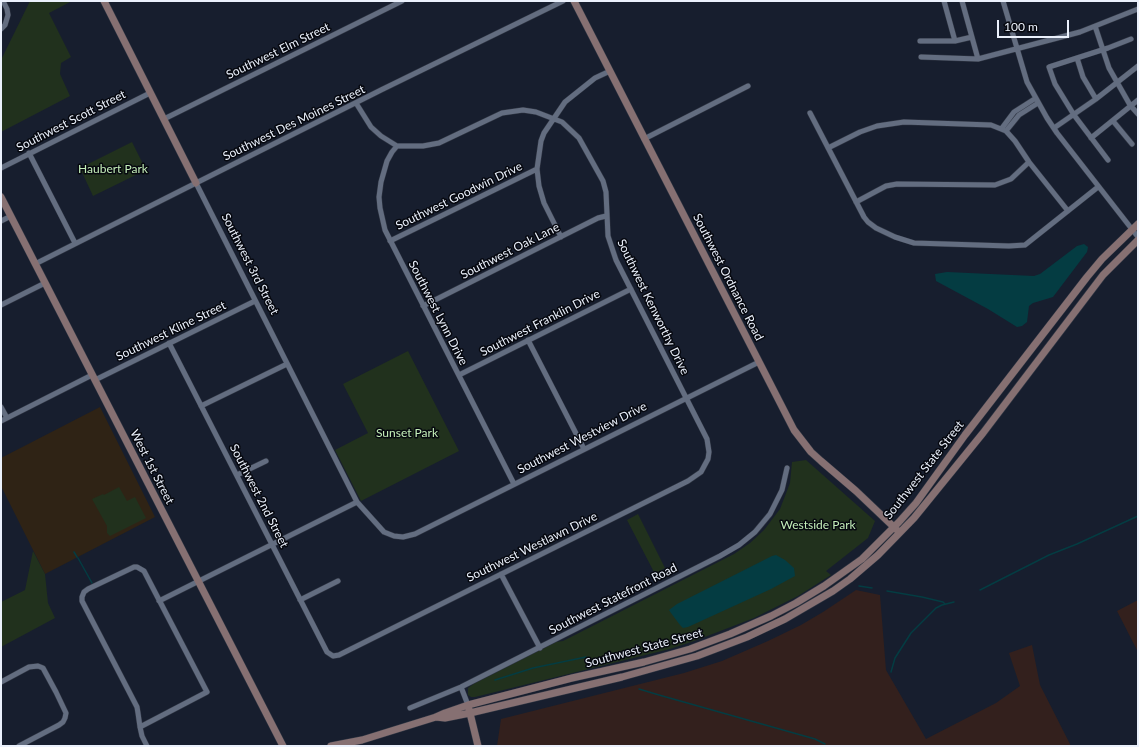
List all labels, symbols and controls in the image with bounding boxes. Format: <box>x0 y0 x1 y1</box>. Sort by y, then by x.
scale bar <box>999 12 1071 38</box>
text: 100 m <box>1004 19 1038 34</box>
street label: Southwest Elm Street <box>224 20 332 82</box>
street label: Southwest Des Moines Street <box>221 82 367 164</box>
street label: Southwest Scott Street <box>14 87 128 155</box>
street label: Southwest Goodwin Drive <box>393 159 525 233</box>
park label: Haubert Park <box>78 162 148 176</box>
street label: Southwest 3rd Street <box>218 211 282 317</box>
street label: Southwest Ordnance Road <box>690 211 766 343</box>
street label: Southwest Oak Lane <box>458 220 562 282</box>
street label: Southwest Kenworthy Drive <box>614 237 692 377</box>
street label: Southwest Lynn Drive <box>405 258 471 368</box>
street label: Southwest Franklin Drive <box>478 286 602 360</box>
street label: Southwest Kline Street <box>114 298 228 364</box>
street label: Southwest Westview Drive <box>515 399 649 477</box>
street label: Southwest State Street <box>881 418 967 522</box>
park label: Sunset Park <box>376 426 438 440</box>
street label: West 1st Street <box>127 427 177 507</box>
street label: Southwest 2nd Street <box>227 442 291 550</box>
street label: Southwest Westlawn Drive <box>464 509 600 585</box>
park label: Westside Park <box>780 518 856 532</box>
street label: Southwest Statefront Road <box>547 560 679 638</box>
street label: Southwest State Street <box>584 625 704 671</box>

